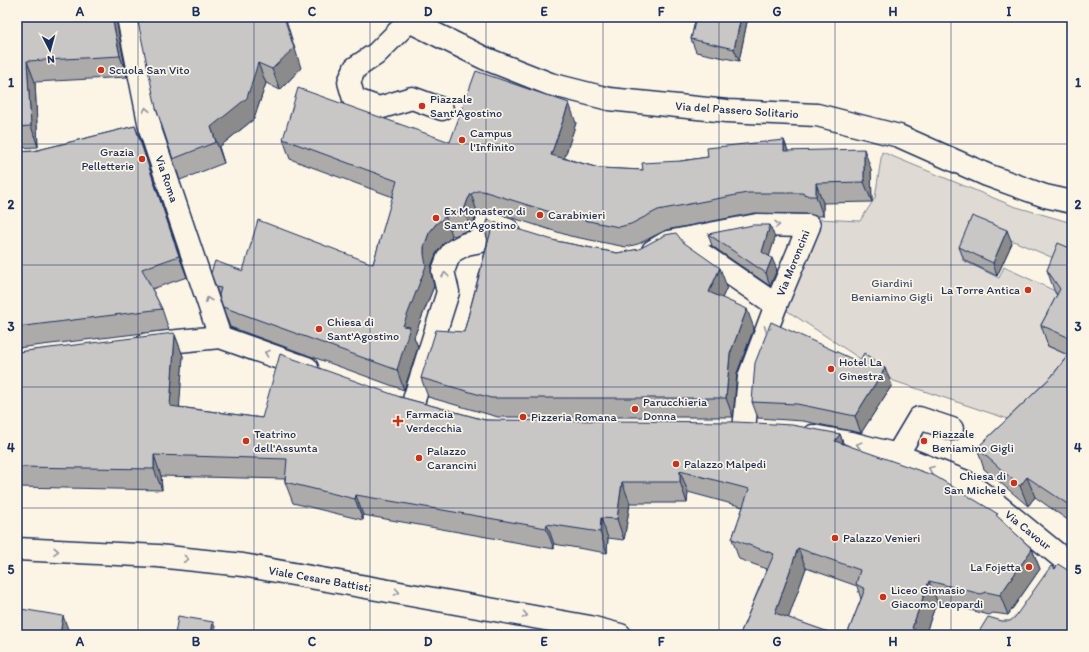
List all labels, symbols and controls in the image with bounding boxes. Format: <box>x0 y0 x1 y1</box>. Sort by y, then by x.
text: A <box>75 4 85 19</box>
text: B <box>192 4 201 19</box>
text: C <box>308 4 317 19</box>
text: D <box>424 4 433 19</box>
text: E <box>540 4 548 19</box>
text: F <box>658 4 665 19</box>
text: G <box>773 4 782 19</box>
text: H <box>889 4 898 19</box>
text: I <box>1007 4 1012 19</box>
north arrow <box>30 30 70 70</box>
text: N <box>47 53 55 66</box>
place label: Scuola San Vito <box>109 63 190 77</box>
marker: Scuola San Vito <box>96 65 106 75</box>
text: 1 <box>8 75 14 90</box>
text: 1 <box>1075 75 1081 90</box>
place label: Piazzale Sant'Agostino <box>430 92 502 120</box>
street label: Via del Passero Solitario <box>675 99 799 121</box>
marker: Piazzale Sant'Agostino <box>417 101 427 111</box>
one-way arrow <box>143 106 151 113</box>
place label: Campus l'Infinito <box>470 126 515 154</box>
marker: Campus l'Infinito <box>457 135 467 145</box>
place label: Grazia Pelletterie <box>81 145 135 173</box>
marker: Grazia Pelletterie <box>137 154 147 164</box>
street label: Via Roma <box>152 154 182 205</box>
text: 2 <box>8 197 15 212</box>
text: 2 <box>1075 197 1082 212</box>
place label: Ex Monastero di Sant'Agostino <box>444 204 526 232</box>
place label: Carabinieri <box>548 208 605 222</box>
marker: Carabinieri <box>535 210 545 220</box>
marker: Ex Monastero di Sant'Agostino <box>431 213 441 223</box>
one-way arrow <box>774 221 780 229</box>
street label: Via Moroncini <box>773 228 813 298</box>
one-way arrow <box>441 272 450 278</box>
park label: Giardini Beniamino Gigli <box>851 276 933 304</box>
place label: La Torre Antica <box>941 283 1020 297</box>
marker: La Torre Antica <box>1023 285 1033 295</box>
one-way arrow <box>204 296 213 303</box>
place label: Chiesa di Sant'Agostino <box>327 315 399 343</box>
text: 3 <box>7 319 15 334</box>
text: 3 <box>1074 319 1082 334</box>
marker: Chiesa di Sant'Agostino <box>314 324 324 334</box>
one-way arrow <box>763 326 772 333</box>
one-way arrow <box>263 350 270 358</box>
place label: Hotel La Ginestra <box>839 355 884 383</box>
marker: Hotel La Ginestra <box>826 364 836 374</box>
place label: Parucchieria Donna <box>643 395 708 423</box>
marker: Parucchieria Donna <box>630 404 640 414</box>
place label: Farmacia Verdecchia <box>406 407 463 435</box>
place label: Pizzeria Romana <box>531 410 617 424</box>
marker: Pizzeria Romana <box>518 412 528 422</box>
marker: Farmacia Verdecchia <box>393 416 403 426</box>
place label: Teatrino dell'Assunta <box>254 427 318 455</box>
place label: Piazzale Beniamino Gigli <box>932 427 1014 455</box>
marker: Teatrino dell'Assunta <box>241 436 251 446</box>
marker: Piazzale Beniamino Gigli <box>919 436 929 446</box>
text: 4 <box>7 440 15 455</box>
text: 4 <box>1074 440 1082 455</box>
one-way arrow <box>856 441 863 450</box>
place label: Palazzo Carancini <box>427 444 477 472</box>
marker: Palazzo Carancini <box>414 453 424 463</box>
place label: Palazzo Malpedi <box>684 457 766 471</box>
marker: Palazzo Malpedi <box>671 459 681 469</box>
one-way arrow <box>928 465 935 473</box>
place label: Chiesa di San Michele <box>944 469 1006 497</box>
marker: Chiesa di San Michele <box>1009 478 1019 488</box>
street label: Via Cavour <box>1002 507 1054 553</box>
place label: Palazzo Venieri <box>843 531 920 545</box>
marker: Palazzo Venieri <box>830 533 840 543</box>
one-way arrow <box>53 547 59 555</box>
one-way arrow <box>183 554 189 563</box>
place label: La Fojetta <box>970 560 1022 574</box>
text: 5 <box>8 562 15 577</box>
marker: La Fojetta <box>1024 562 1034 572</box>
text: 5 <box>1075 562 1082 577</box>
street label: Viale Cesare Battisti <box>267 563 373 595</box>
place label: Liceo Ginnasio Giacomo Leopardi <box>891 583 983 611</box>
one-way arrow <box>394 587 400 596</box>
marker: Liceo Ginnasio Giacomo Leopardi <box>878 592 888 602</box>
one-way arrow <box>522 610 528 619</box>
text: A <box>75 634 85 649</box>
text: B <box>192 634 201 649</box>
text: C <box>308 634 317 649</box>
text: D <box>424 634 433 649</box>
text: E <box>540 634 548 649</box>
text: F <box>658 634 665 649</box>
text: G <box>773 634 782 649</box>
text: H <box>889 634 898 649</box>
text: I <box>1007 634 1012 649</box>

